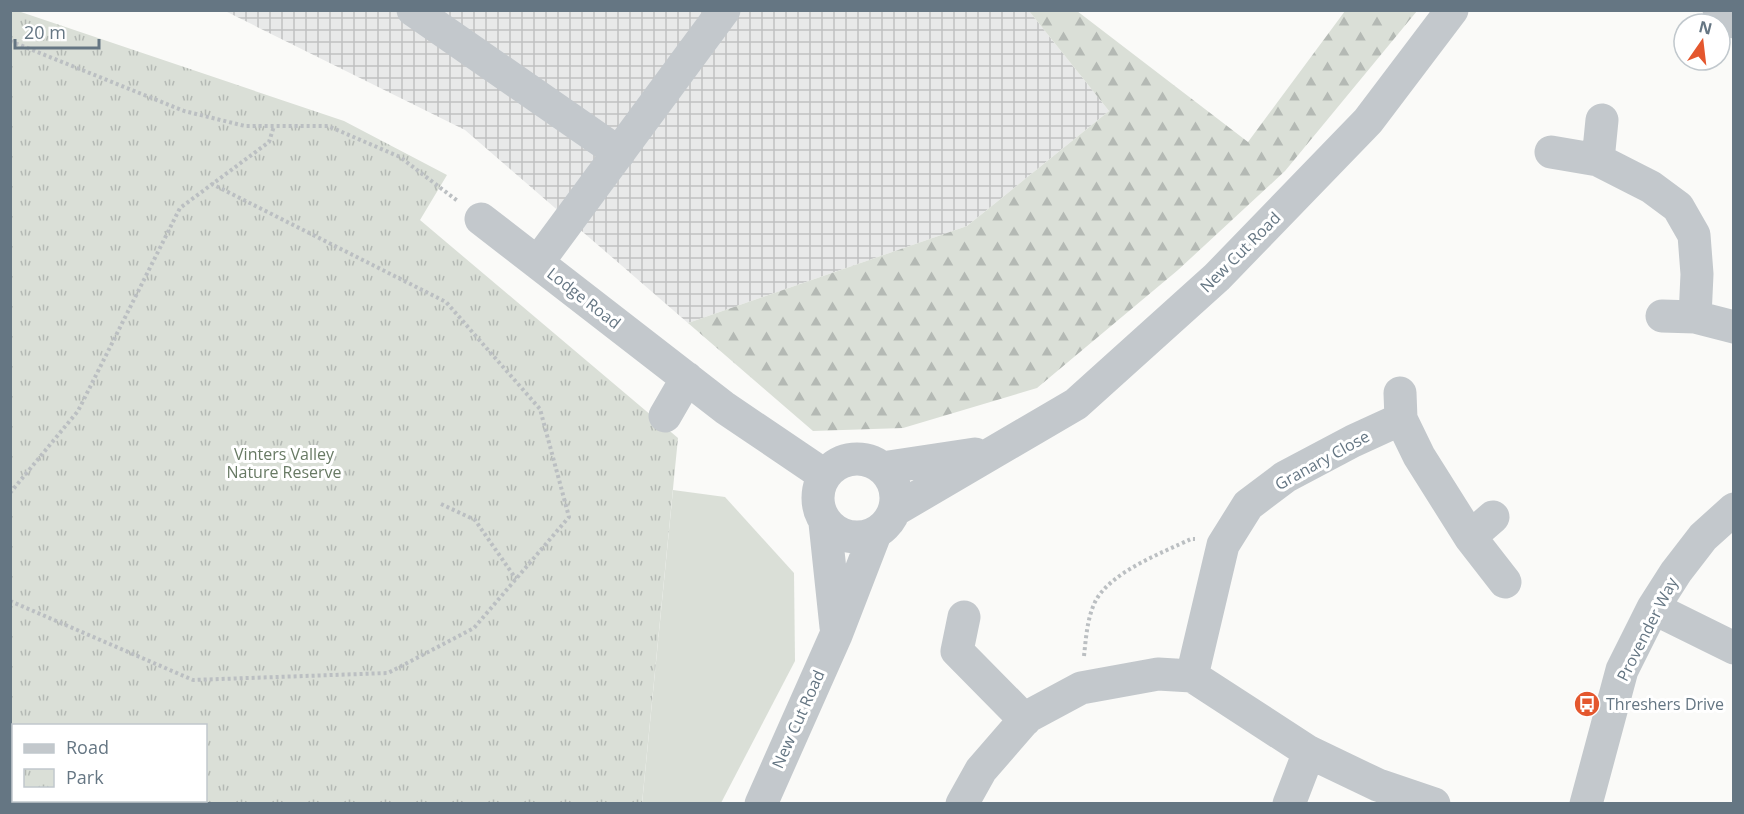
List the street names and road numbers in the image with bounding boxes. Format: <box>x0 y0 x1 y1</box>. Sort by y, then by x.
street label: New Cut Road <box>1195 207 1285 297</box>
street label: Lodge Road <box>543 262 625 334</box>
street label: Granary Close <box>1271 425 1373 495</box>
street label: Provender Way <box>1611 572 1683 685</box>
street label: New Cut Road <box>766 666 830 772</box>

